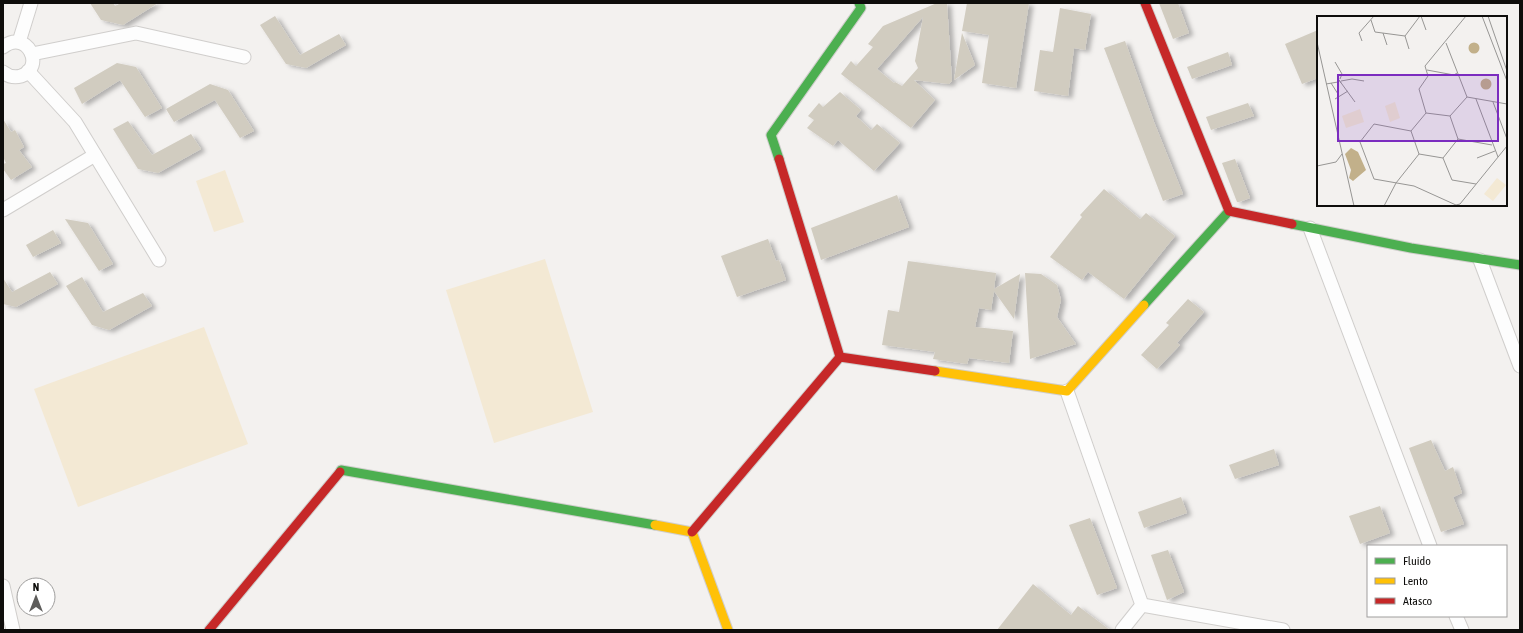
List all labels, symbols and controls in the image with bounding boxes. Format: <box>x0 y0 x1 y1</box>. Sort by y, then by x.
inset map <box>1317 16 1507 206</box>
legend <box>1367 545 1507 617</box>
text: Fluido <box>1403 554 1431 568</box>
text: Lento <box>1403 574 1428 588</box>
north arrow <box>16 577 56 617</box>
text: N <box>33 581 39 593</box>
text: Atasco <box>1403 594 1433 608</box>

